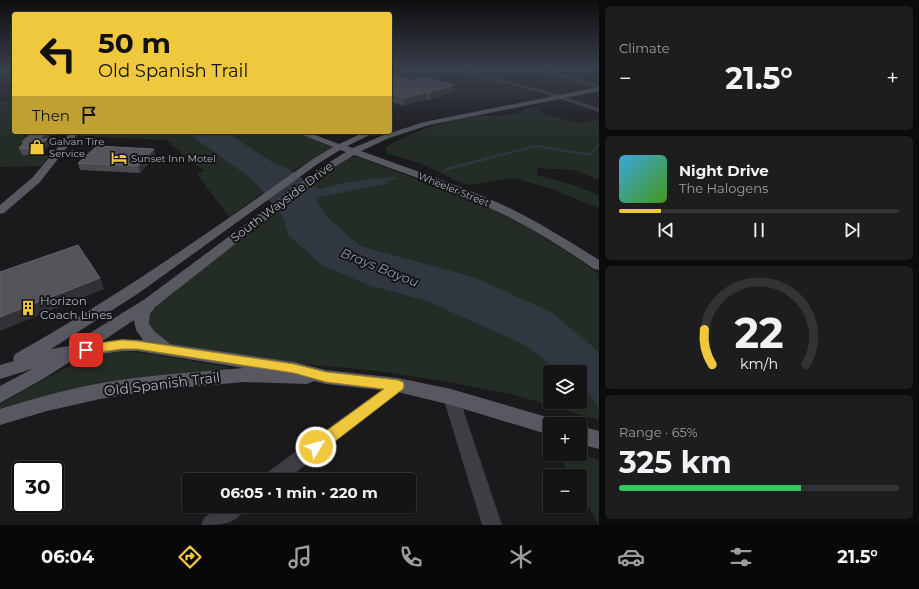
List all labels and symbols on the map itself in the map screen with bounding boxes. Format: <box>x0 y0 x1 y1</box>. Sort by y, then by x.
place label: Galvan Tire Service <box>49 135 104 160</box>
shop icon: Galvan Tire Service <box>28 138 46 156</box>
hotel icon: Sunset Inn Motel <box>110 149 128 167</box>
place label: Sunset Inn Motel <box>131 152 216 165</box>
street label: South Wayside Drive <box>228 158 336 245</box>
street label: Wheeler Street <box>416 169 491 210</box>
water label: Brays Bayou <box>339 244 422 290</box>
place label: Horizon Coach Lines <box>40 293 112 322</box>
building icon: Horizon Coach Lines <box>19 299 37 317</box>
pin <box>69 333 103 367</box>
street label: Old Spanish Trail <box>103 368 221 400</box>
position arrow <box>295 426 337 468</box>
speed limit sign: 30 <box>12 461 64 513</box>

